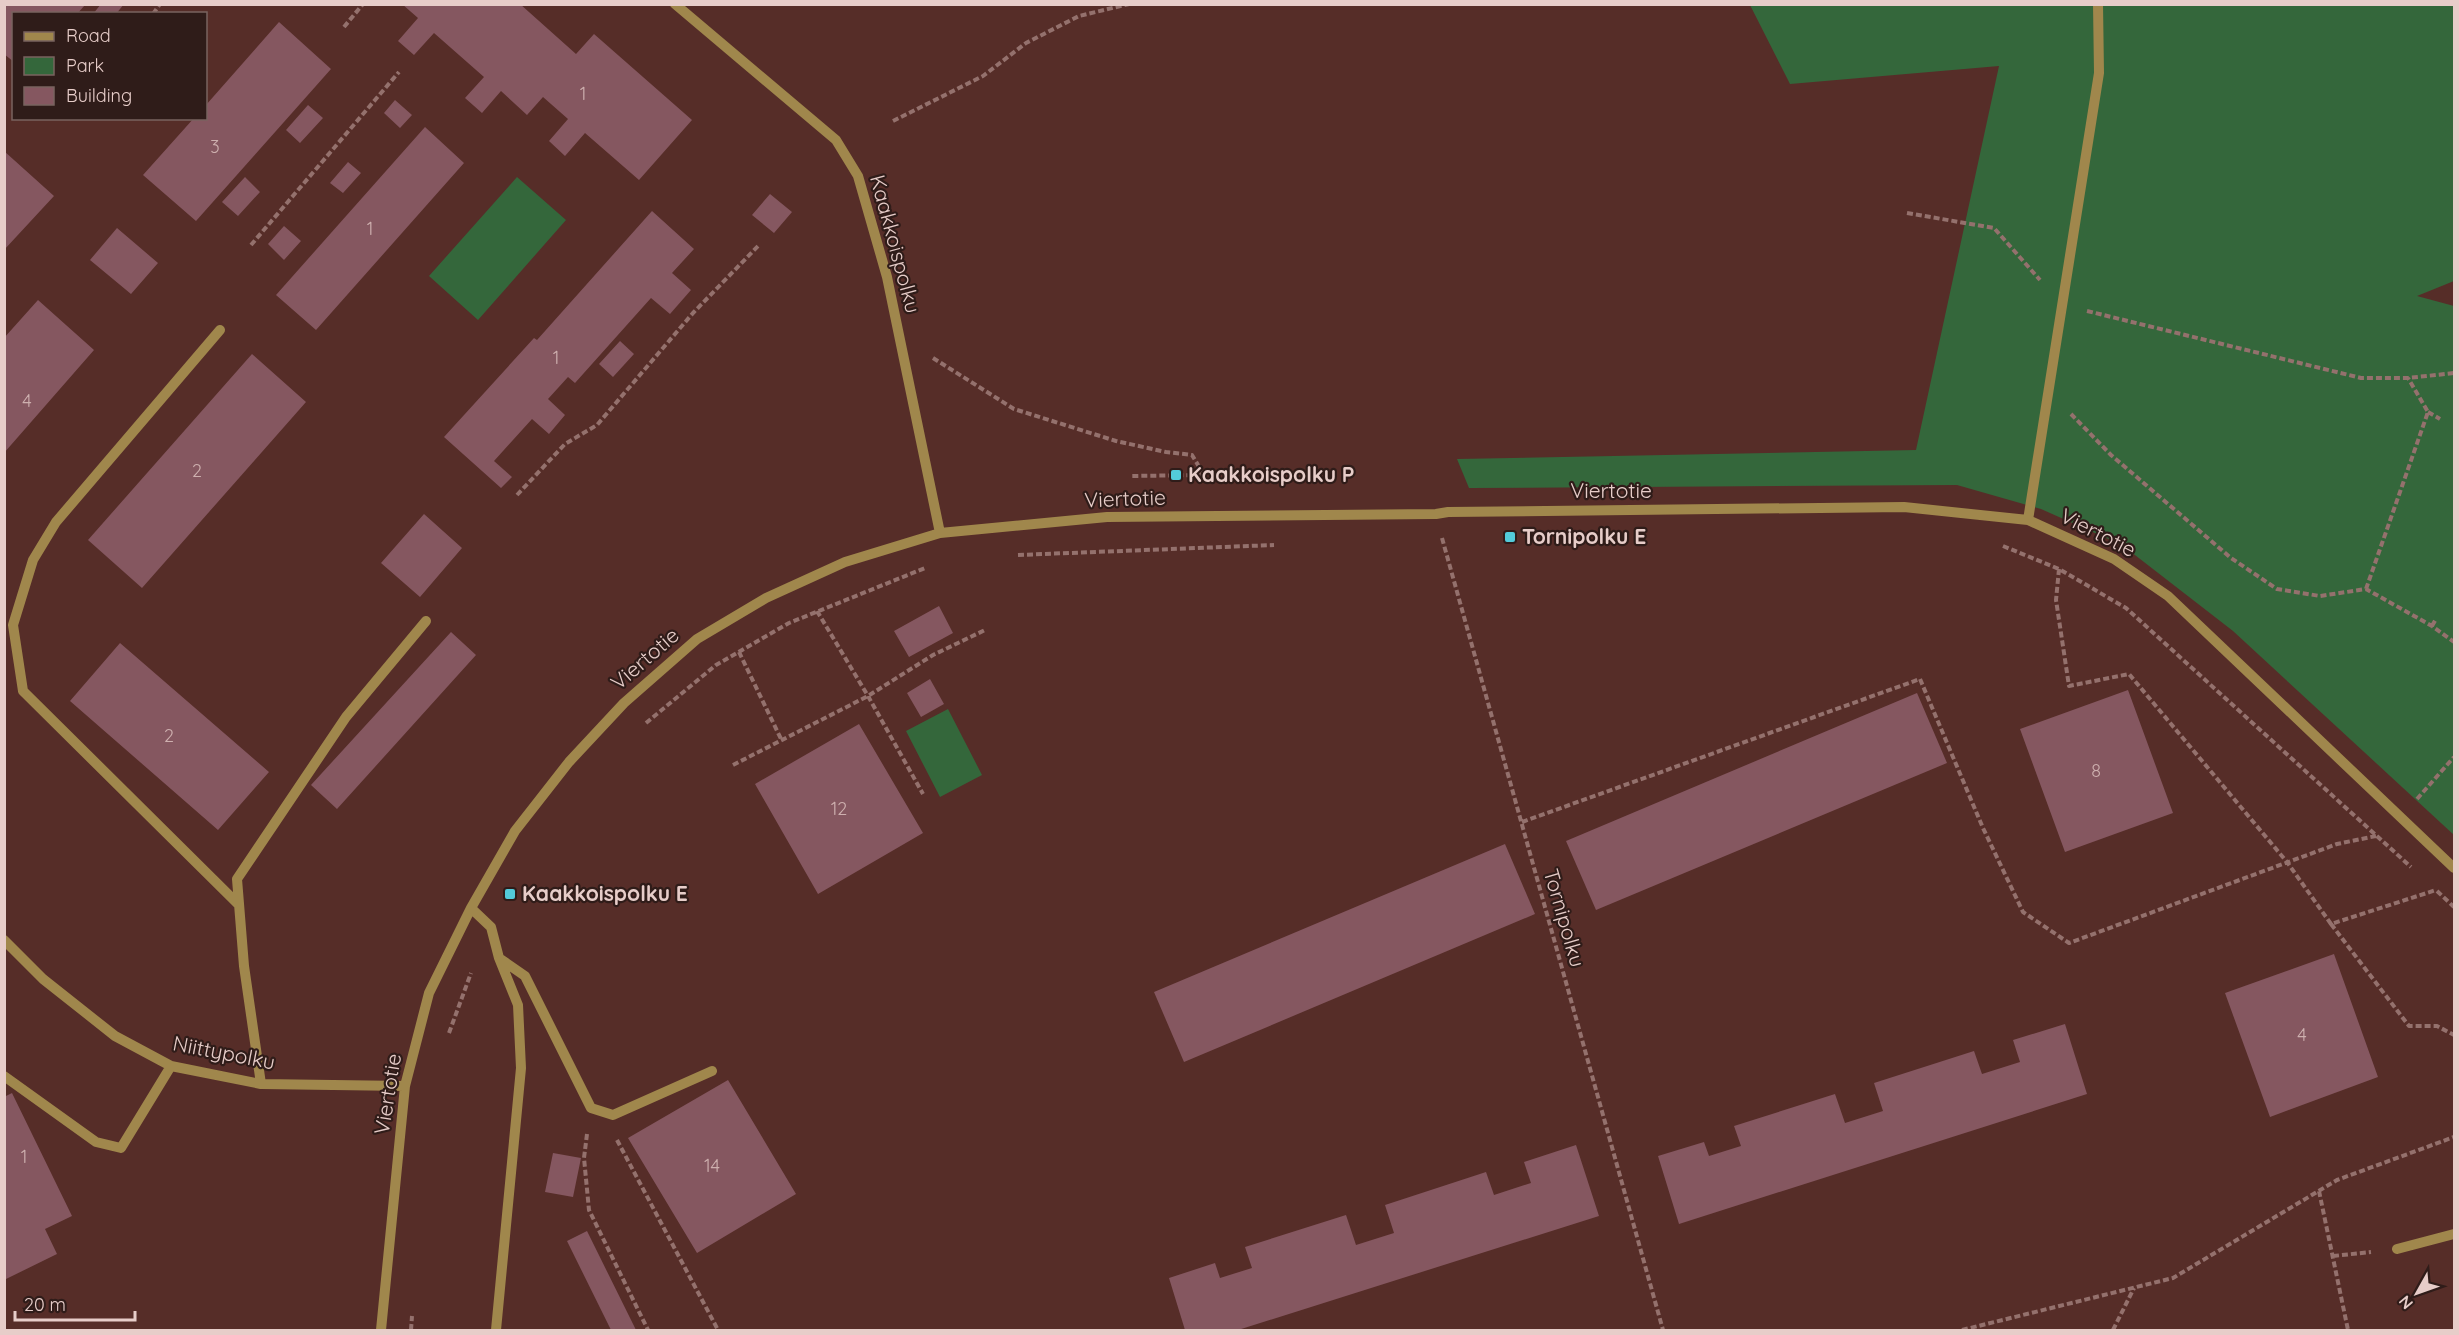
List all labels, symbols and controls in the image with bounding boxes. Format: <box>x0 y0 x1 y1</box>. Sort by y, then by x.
legend <box>12 12 207 120</box>
text: Road <box>66 24 111 47</box>
text: Park <box>66 54 104 77</box>
house number: 1 <box>580 82 586 105</box>
text: Building <box>66 84 132 107</box>
house number: 3 <box>210 135 220 158</box>
street label: Kaakkoispolku <box>865 172 927 316</box>
house number: 1 <box>367 217 373 240</box>
house number: 1 <box>553 346 559 369</box>
house number: 4 <box>22 389 32 412</box>
house number: 2 <box>192 459 202 482</box>
place label: Kaakkoispolku P <box>1188 461 1355 487</box>
marker: Kaakkoispolku P <box>1169 468 1183 482</box>
street label: Viertotie <box>1570 477 1652 503</box>
street label: Viertotie <box>1084 484 1166 512</box>
street label: Viertotie <box>2056 502 2141 562</box>
place label: Tornipolku E <box>1522 523 1646 549</box>
marker: Tornipolku E <box>1503 530 1517 544</box>
street label: Viertotie <box>605 622 684 695</box>
house number: 2 <box>164 724 174 747</box>
house number: 8 <box>2091 759 2101 782</box>
house number: 12 <box>831 797 847 820</box>
street label: Tornipolku <box>1539 866 1591 970</box>
place label: Kaakkoispolku E <box>522 880 688 906</box>
marker: Kaakkoispolku E <box>503 887 517 901</box>
house number: 4 <box>2297 1023 2307 1046</box>
street label: Niittypolku <box>171 1029 278 1075</box>
street label: Viertotie <box>368 1052 406 1136</box>
house number: 1 <box>21 1145 27 1168</box>
house number: 14 <box>704 1154 720 1177</box>
north arrow <box>2387 1263 2447 1323</box>
scale bar <box>15 1284 135 1322</box>
text: N <box>2394 1292 2417 1314</box>
text: 20 m <box>24 1293 66 1316</box>

